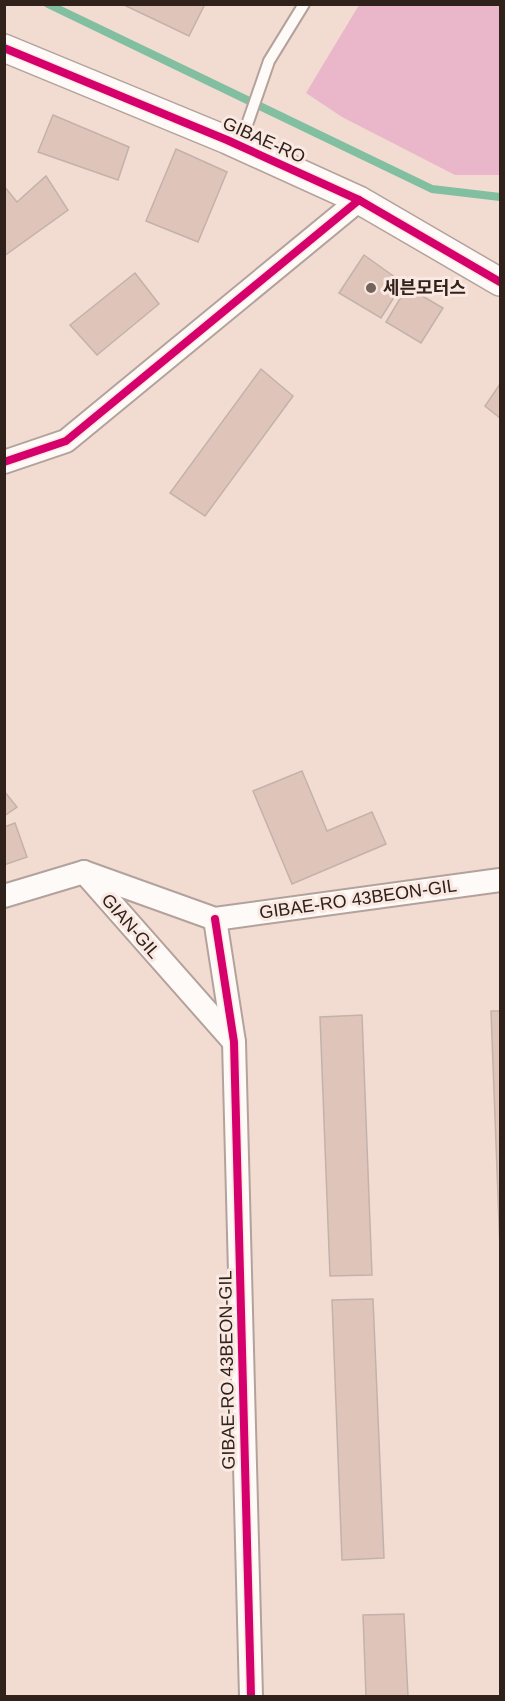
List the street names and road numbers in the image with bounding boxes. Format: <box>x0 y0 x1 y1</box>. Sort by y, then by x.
street label: GIBAE-RO <box>220 113 308 167</box>
street label: GIBAE-RO 43BEON-GIL <box>258 875 458 923</box>
street label: GIAN-GIL <box>98 890 164 962</box>
street label: GIBAE-RO 43BEON-GIL <box>215 1270 239 1470</box>

